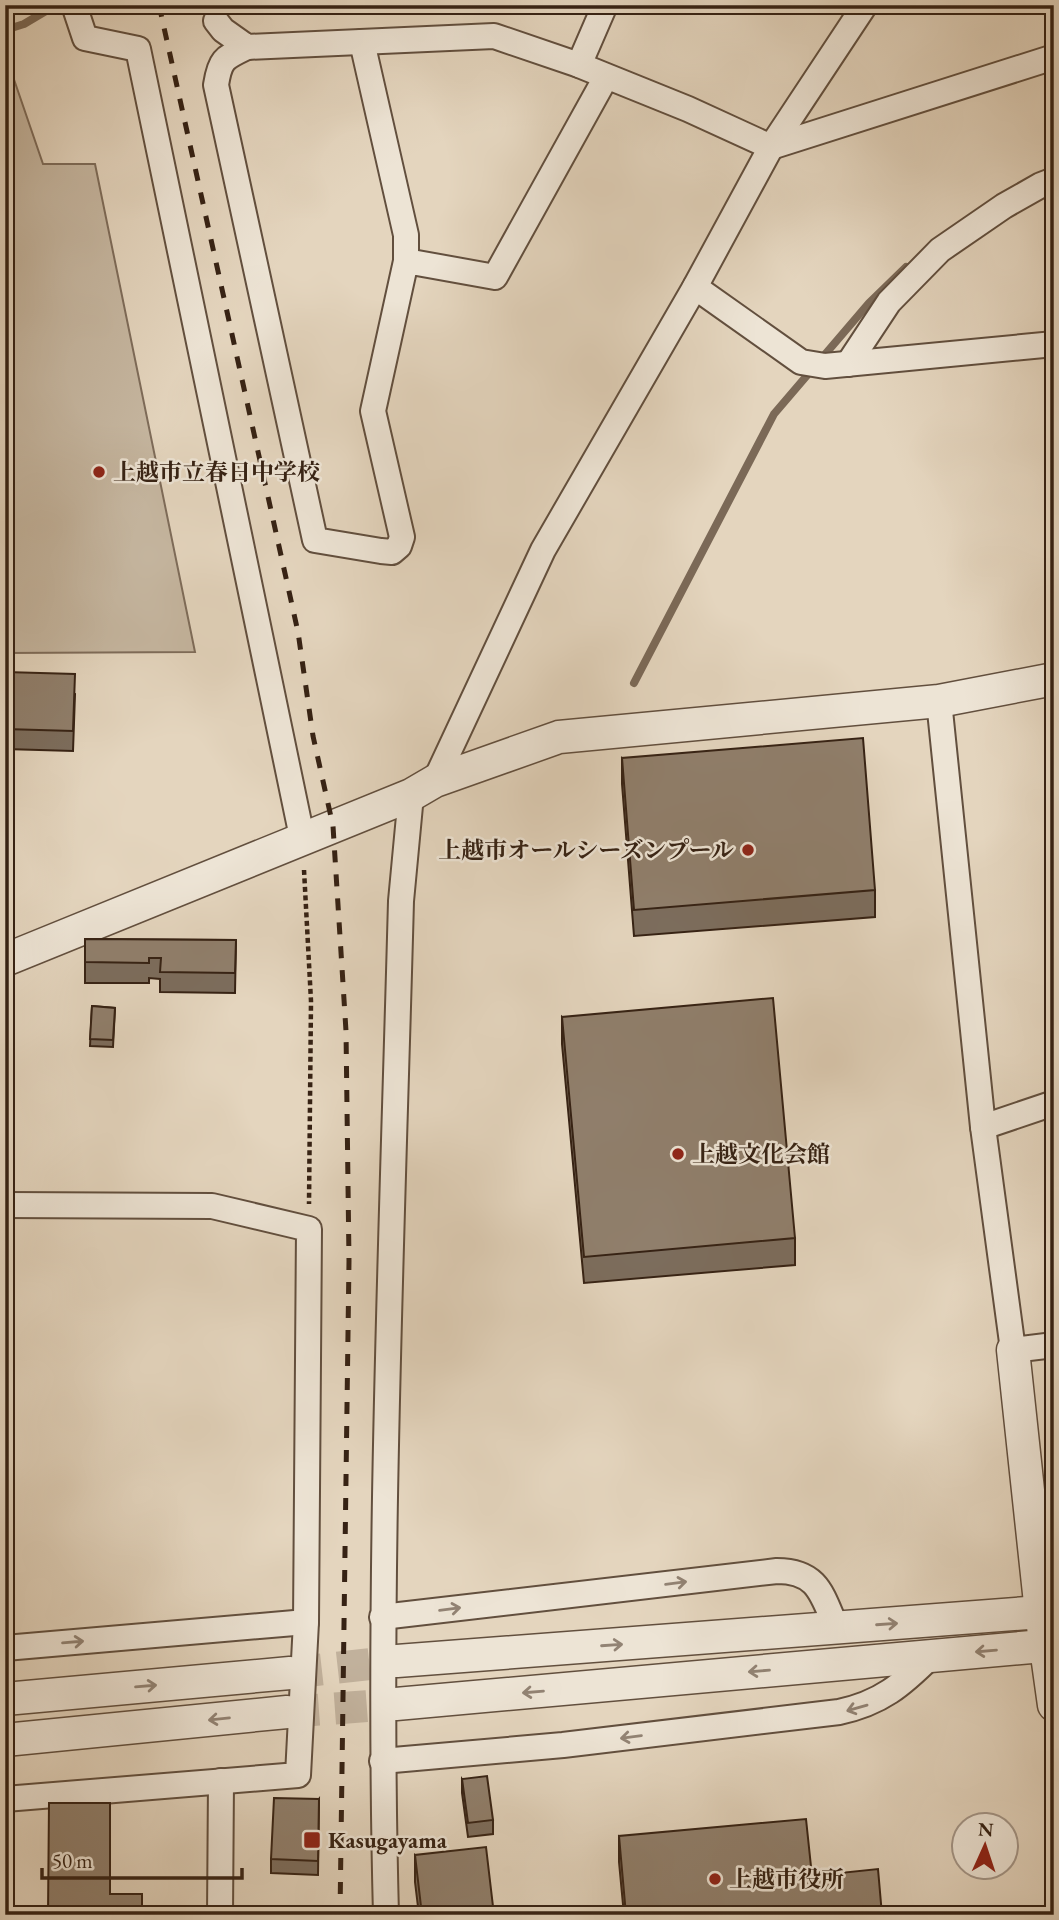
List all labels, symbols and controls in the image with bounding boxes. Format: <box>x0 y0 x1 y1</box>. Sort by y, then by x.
place label: 上越市立春日中学校 <box>113 457 320 487</box>
marker: 上越市立春日中学校 <box>91 464 107 480</box>
place label: 上越市オールシーズンプール <box>438 835 734 865</box>
marker: 上越市オールシーズンプール <box>740 842 756 858</box>
place label: 上越文化会館 <box>692 1139 830 1169</box>
marker: 上越文化会館 <box>670 1146 686 1162</box>
one-way arrow <box>664 1576 687 1589</box>
one-way arrow <box>438 1602 461 1615</box>
one-way arrow <box>876 1617 898 1630</box>
one-way arrow <box>61 1635 84 1648</box>
one-way arrow <box>600 1638 622 1651</box>
one-way arrow <box>975 1645 998 1658</box>
one-way arrow <box>748 1665 771 1678</box>
one-way arrow <box>135 1679 157 1692</box>
one-way arrow <box>522 1686 544 1699</box>
one-way arrow <box>846 1702 868 1715</box>
one-way arrow <box>208 1713 231 1726</box>
one-way arrow <box>620 1730 643 1743</box>
north arrow <box>950 1812 1020 1882</box>
text: N <box>978 1817 995 1842</box>
place label: Kasugayama <box>328 1825 448 1855</box>
marker: Kasugayama <box>302 1830 322 1850</box>
scale bar <box>42 1836 242 1880</box>
text: 50 m <box>52 1847 93 1874</box>
place label: 上越市役所 <box>729 1864 844 1894</box>
marker: 上越市役所 <box>707 1871 723 1887</box>

